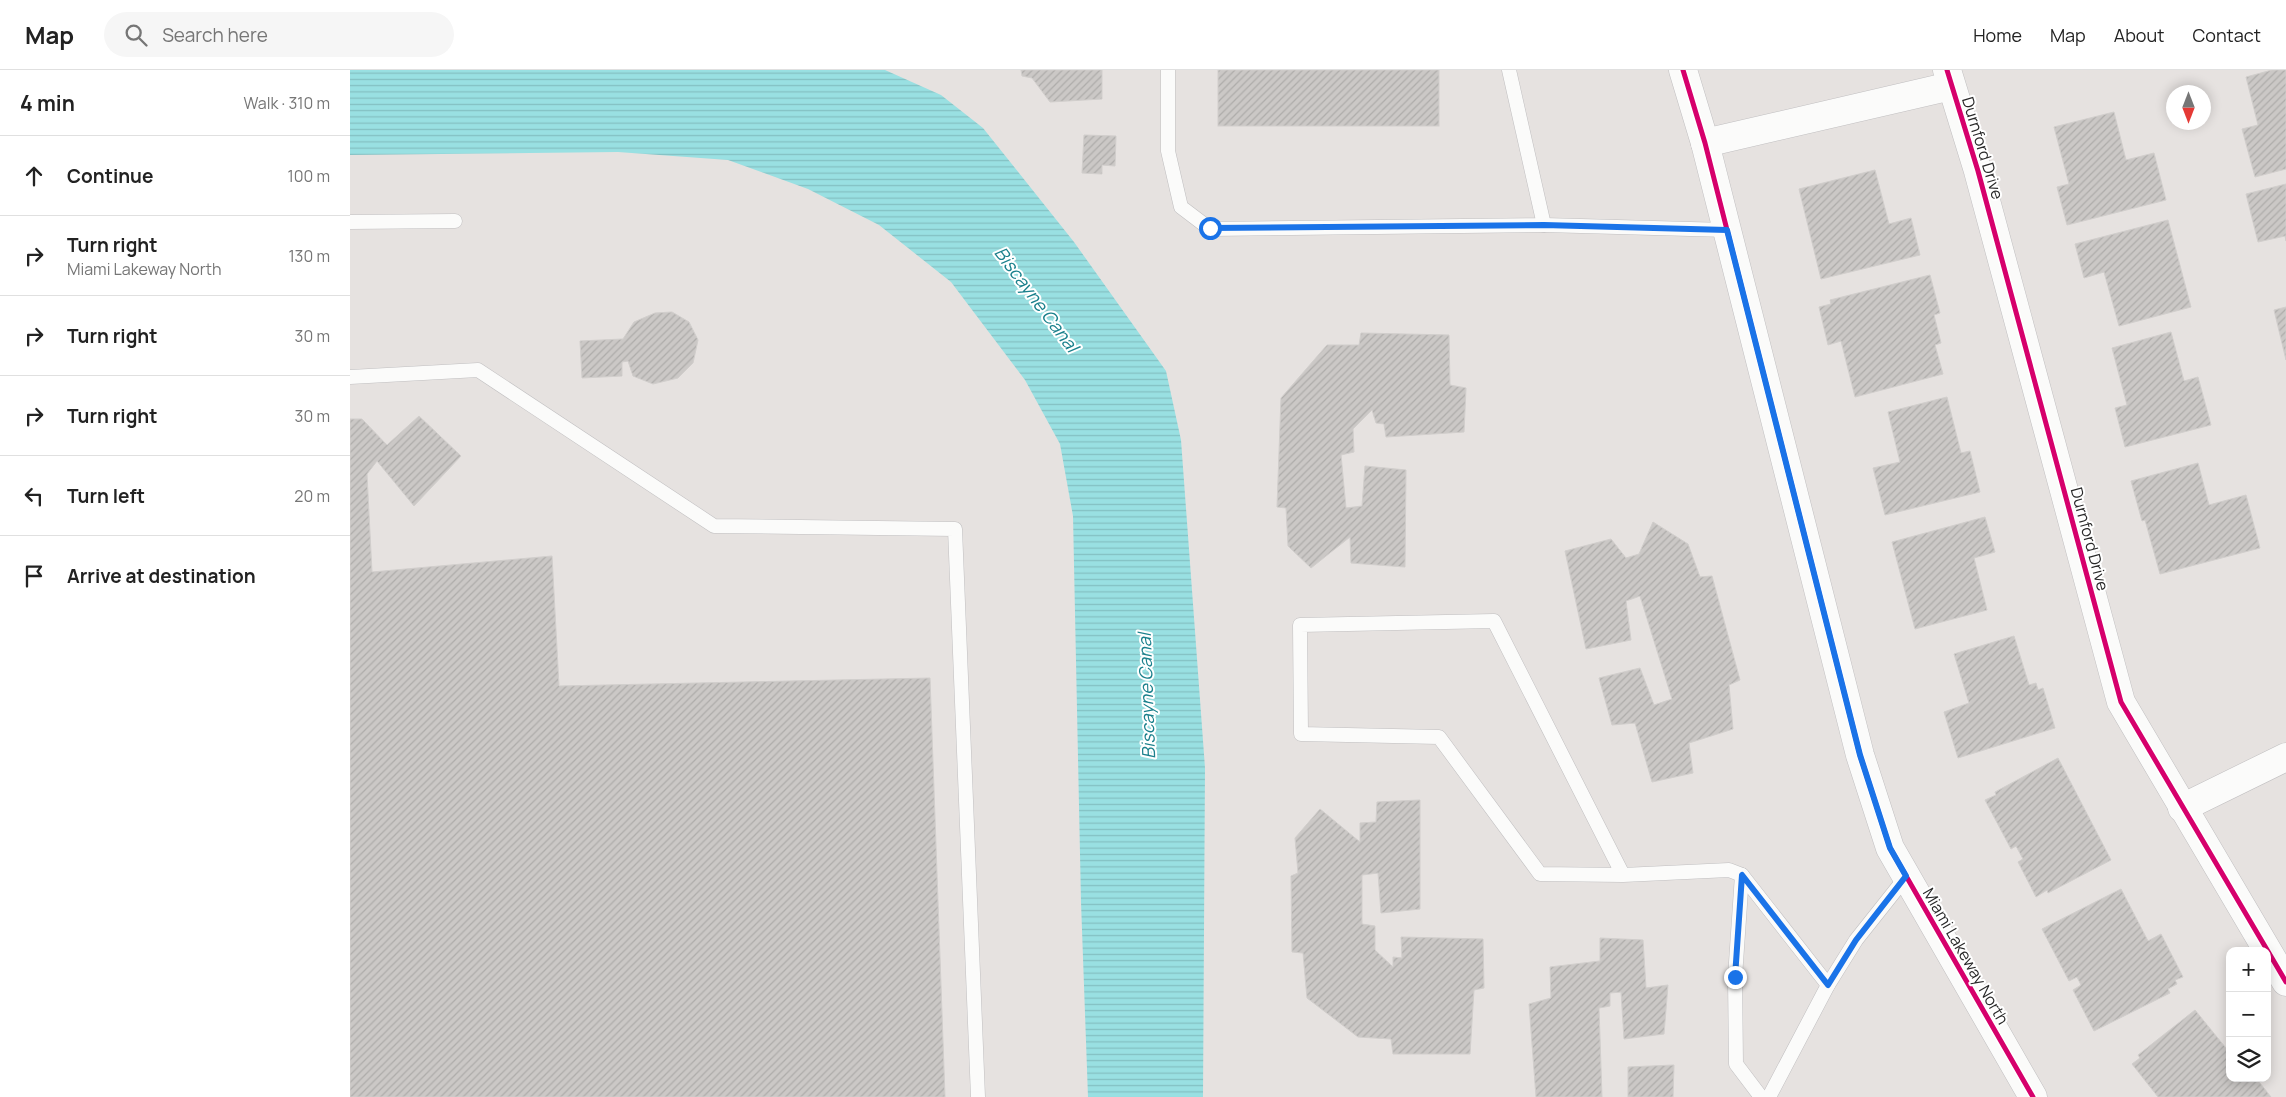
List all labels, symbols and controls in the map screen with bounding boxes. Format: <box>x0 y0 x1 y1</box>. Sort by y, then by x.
search box <box>104 12 454 57</box>
text: Map <box>25 18 74 51</box>
icon: search <box>122 21 150 49</box>
text: Search here <box>162 22 268 48</box>
text: Home <box>1973 23 2022 47</box>
text: Map <box>2050 23 2086 47</box>
text: About <box>2114 23 2164 47</box>
text: Contact <box>2192 23 2261 47</box>
north arrow <box>2166 85 2211 130</box>
text: 4 min <box>20 89 75 117</box>
text: Walk · 310 m <box>244 92 330 114</box>
street label: Durnford Drive <box>1957 94 2009 202</box>
icon: ahead <box>20 162 48 190</box>
text: Continue <box>67 163 153 189</box>
text: 100 m <box>287 165 330 187</box>
route start <box>1199 217 1222 240</box>
text: Turn right <box>67 232 157 258</box>
water label: Biscayne Canal <box>989 241 1086 359</box>
icon: right <box>20 242 48 270</box>
text: 130 m <box>288 245 330 267</box>
text: Miami Lakeway North <box>67 258 221 280</box>
icon: right <box>20 322 48 350</box>
text: Turn right <box>67 323 157 349</box>
text: 30 m <box>295 325 330 347</box>
icon: right <box>20 402 48 430</box>
text: Turn right <box>67 403 157 429</box>
text: 30 m <box>295 405 330 427</box>
icon: left <box>20 482 48 510</box>
text: Turn left <box>67 483 145 509</box>
text: 20 m <box>294 485 330 507</box>
street label: Durnford Drive <box>2066 485 2114 593</box>
icon: arrive <box>20 562 48 590</box>
text: Arrive at destination <box>67 563 256 589</box>
water label: Biscayne Canal <box>1132 630 1160 759</box>
street label: Miami Lakeway North <box>1918 884 2014 1028</box>
map controls <box>2226 947 2271 1082</box>
button: + <box>2226 947 2271 992</box>
route end <box>1724 966 1747 989</box>
button: − <box>2226 992 2271 1037</box>
button: layers <box>2226 1037 2271 1082</box>

